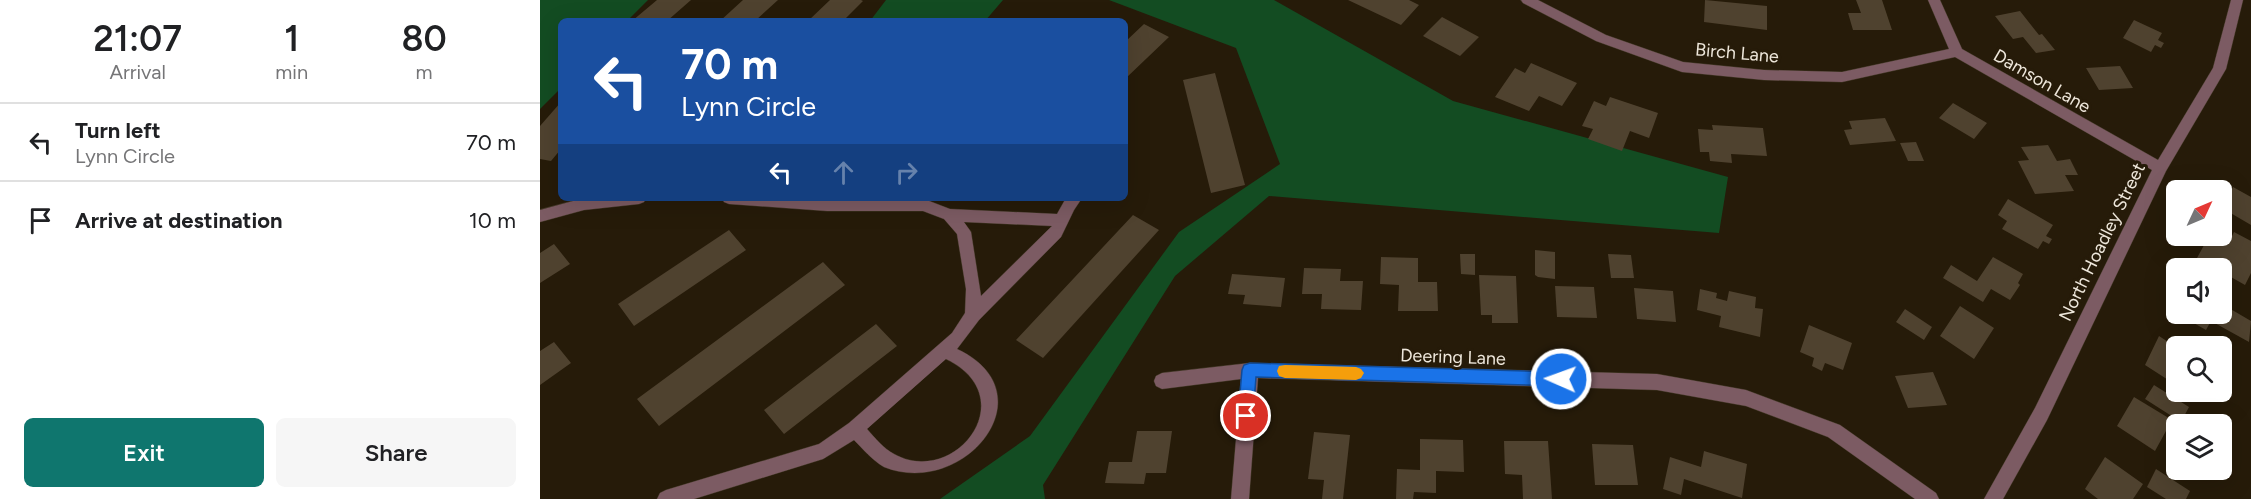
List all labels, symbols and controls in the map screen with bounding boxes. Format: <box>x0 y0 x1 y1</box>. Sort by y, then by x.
text: 21:07 <box>93 17 182 60</box>
text: 1 <box>284 17 299 60</box>
text: 80 <box>401 17 447 60</box>
street label: Birch Lane <box>1694 38 1780 68</box>
text: 70 m <box>681 39 778 90</box>
icon: left <box>582 42 660 120</box>
street label: Damson Lane <box>1989 44 2095 118</box>
text: Arrival <box>109 60 166 84</box>
text: min <box>275 60 308 84</box>
text: m <box>416 60 433 84</box>
text: Lynn Circle <box>681 90 816 123</box>
text: Turn left <box>75 117 161 144</box>
icon: left <box>24 126 57 159</box>
text: 70 m <box>466 129 516 156</box>
text: Lynn Circle <box>75 144 175 168</box>
icon: left <box>764 156 797 189</box>
icon: ahead <box>827 156 860 189</box>
icon: right <box>890 156 923 189</box>
street label: North Hoadley Street <box>2054 159 2150 325</box>
north arrow <box>2166 180 2232 246</box>
map controls <box>2166 180 2232 480</box>
icon: arrive <box>24 204 57 237</box>
text: Arrive at destination <box>75 207 283 234</box>
text: 10 m <box>469 207 516 234</box>
button: sound <box>2166 258 2232 324</box>
button: search <box>2166 336 2232 402</box>
street label: Deering Lane <box>1400 344 1506 370</box>
position arrow <box>1529 347 1593 411</box>
pin <box>1220 390 1271 441</box>
icon: arrive <box>1229 399 1262 432</box>
button: layers <box>2166 414 2232 480</box>
button: Exit <box>24 418 264 487</box>
button: Share <box>276 418 516 487</box>

